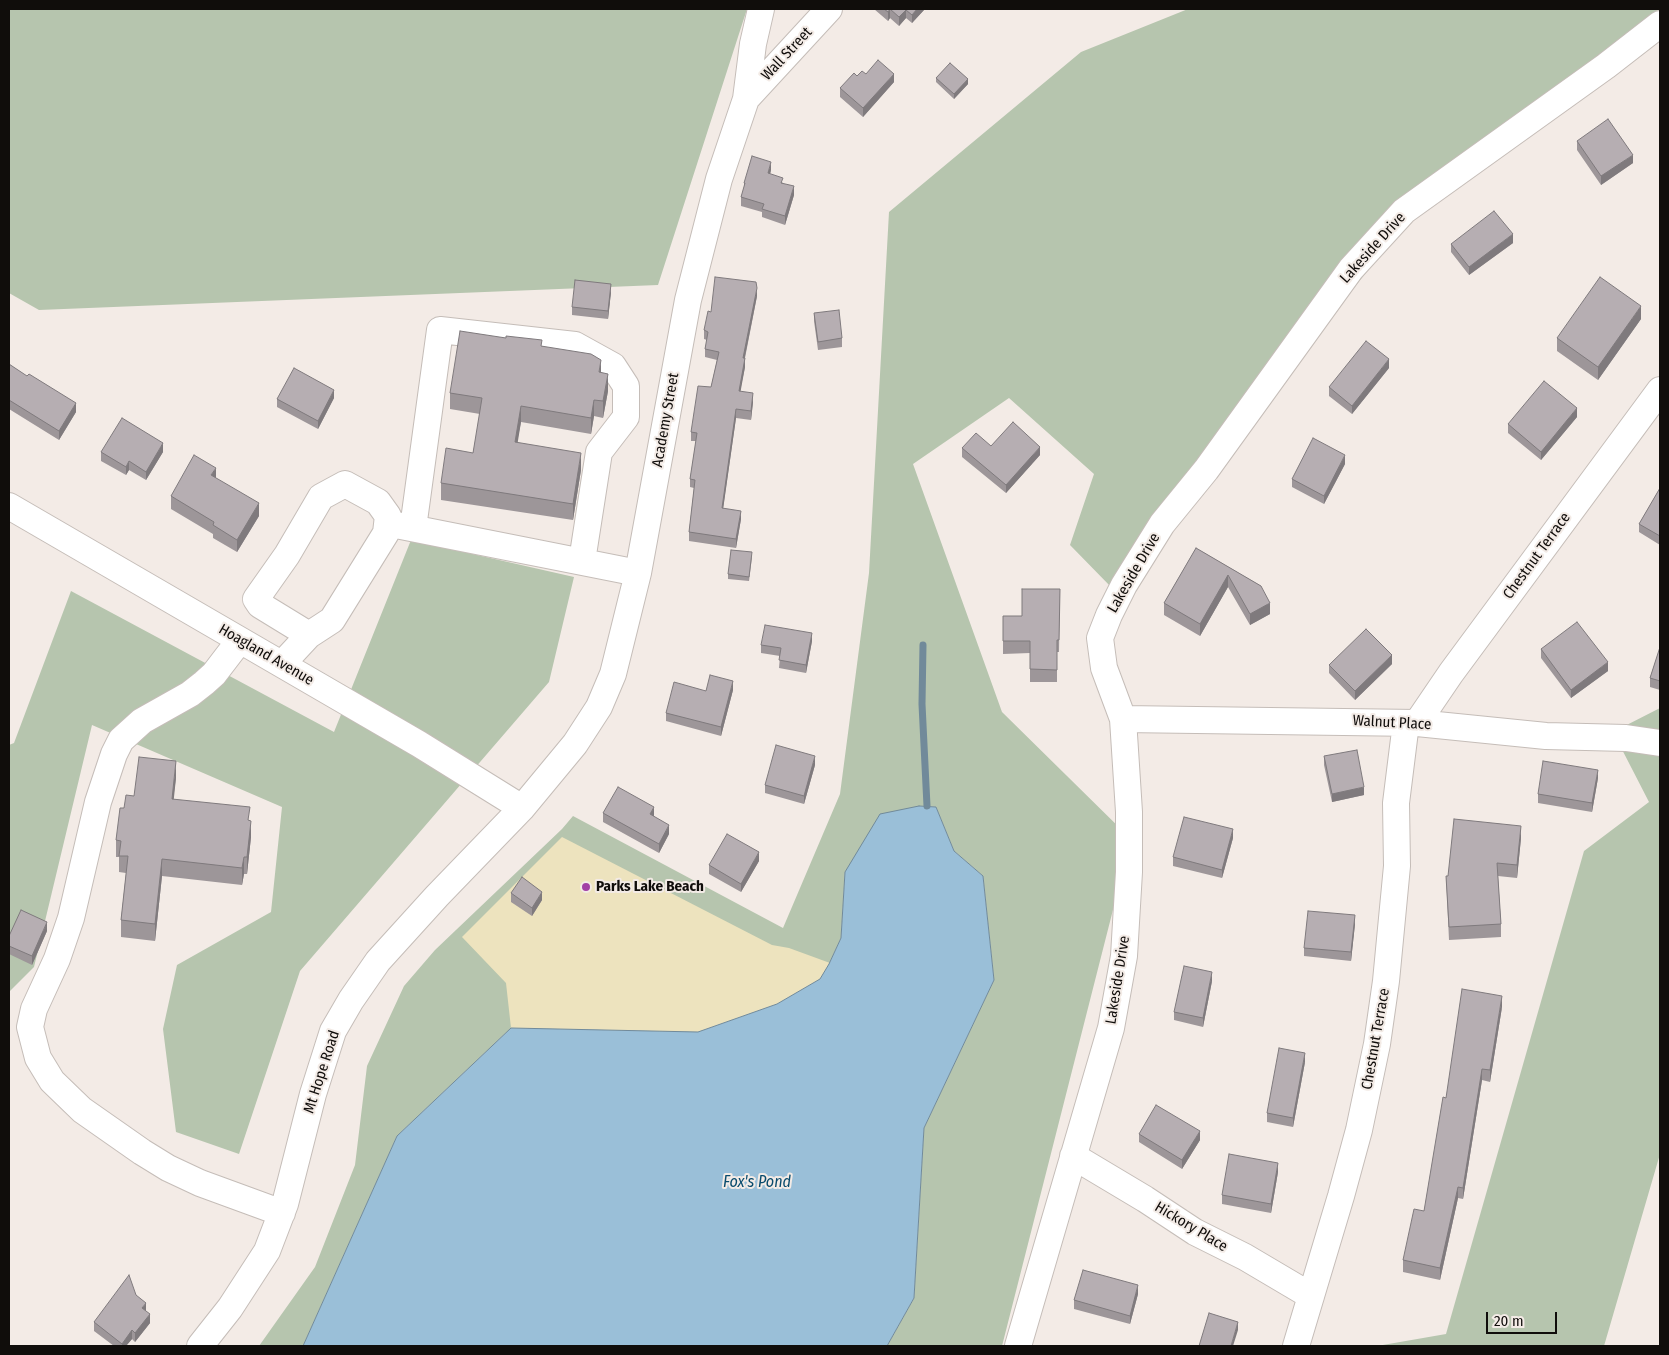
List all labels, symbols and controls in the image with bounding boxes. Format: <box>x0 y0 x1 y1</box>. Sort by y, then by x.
street label: Wall Street <box>758 24 816 84</box>
street label: Lakeside Drive <box>1337 209 1409 287</box>
street label: Academy Street <box>649 371 683 469</box>
street label: Chestnut Terrace <box>1500 509 1574 603</box>
street label: Lakeside Drive <box>1104 530 1164 616</box>
street label: Hoagland Avenue <box>215 620 317 690</box>
street label: Walnut Place <box>1352 712 1432 734</box>
place label: Parks Lake Beach <box>596 878 704 896</box>
marker: Parks Lake Beach <box>580 881 592 893</box>
street label: Lakeside Drive <box>1102 935 1134 1025</box>
street label: Chestnut Terrace <box>1358 987 1394 1091</box>
street label: Mt Hope Road <box>300 1028 344 1116</box>
water label: Fox's Pond <box>723 1173 791 1193</box>
street label: Hickory Place <box>1151 1198 1231 1256</box>
scale bar <box>1489 1302 1560 1334</box>
text: 20 m <box>1494 1312 1524 1330</box>

